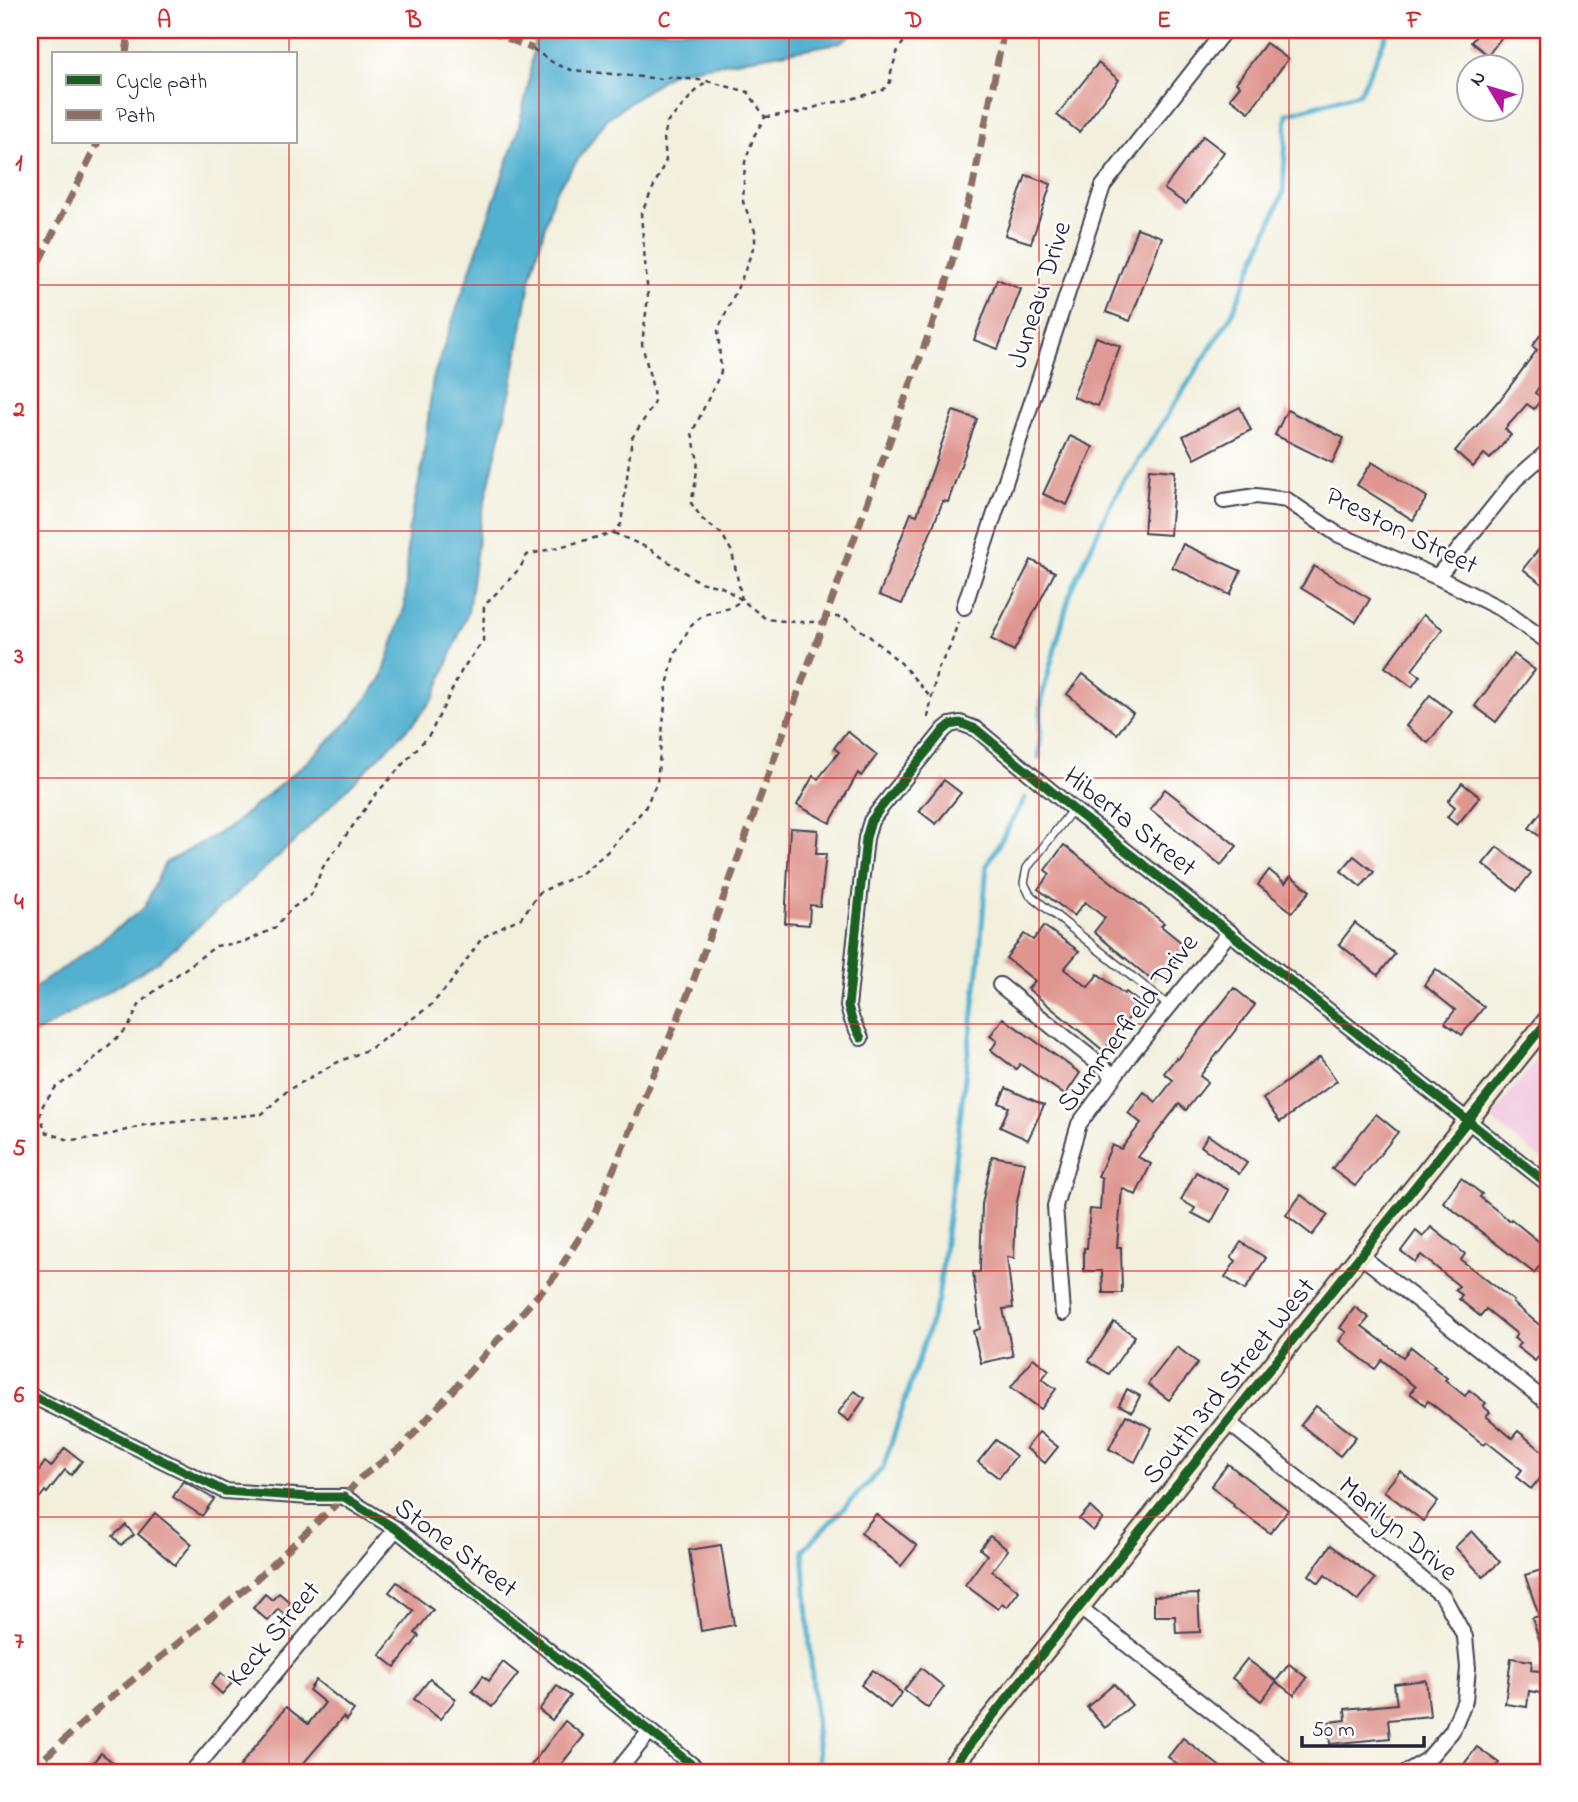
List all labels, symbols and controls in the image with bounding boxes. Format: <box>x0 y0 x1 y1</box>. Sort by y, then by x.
text: A <box>157 5 171 38</box>
text: B <box>405 5 422 38</box>
text: C <box>658 5 671 38</box>
text: D <box>905 5 922 38</box>
text: E <box>1157 5 1171 38</box>
text: F <box>1406 5 1422 38</box>
legend <box>52 52 298 144</box>
north arrow <box>1456 52 1526 122</box>
text: N <box>1464 66 1493 92</box>
text: Cycle path <box>116 68 207 100</box>
text: Path <box>116 102 155 132</box>
text: 1 <box>15 148 23 181</box>
street label: Juneau Drive <box>998 216 1084 374</box>
text: 2 <box>12 394 25 427</box>
street label: Preston Street <box>1318 477 1484 587</box>
text: 3 <box>13 641 24 674</box>
street label: Hiberta Street <box>1054 758 1204 888</box>
text: 4 <box>14 887 24 920</box>
street label: Summerfield Drive <box>1048 925 1210 1122</box>
text: 5 <box>12 1133 26 1166</box>
street label: South 3rd Street West <box>1133 1269 1327 1495</box>
text: 6 <box>14 1380 25 1413</box>
street label: Marilyn Drive <box>1328 1468 1466 1593</box>
street label: Stone Street <box>384 1489 526 1609</box>
street label: Keck Street <box>218 1573 332 1697</box>
text: 7 <box>14 1626 24 1659</box>
scale bar <box>1302 1704 1424 1748</box>
text: 50 m <box>1312 1716 1355 1746</box>

